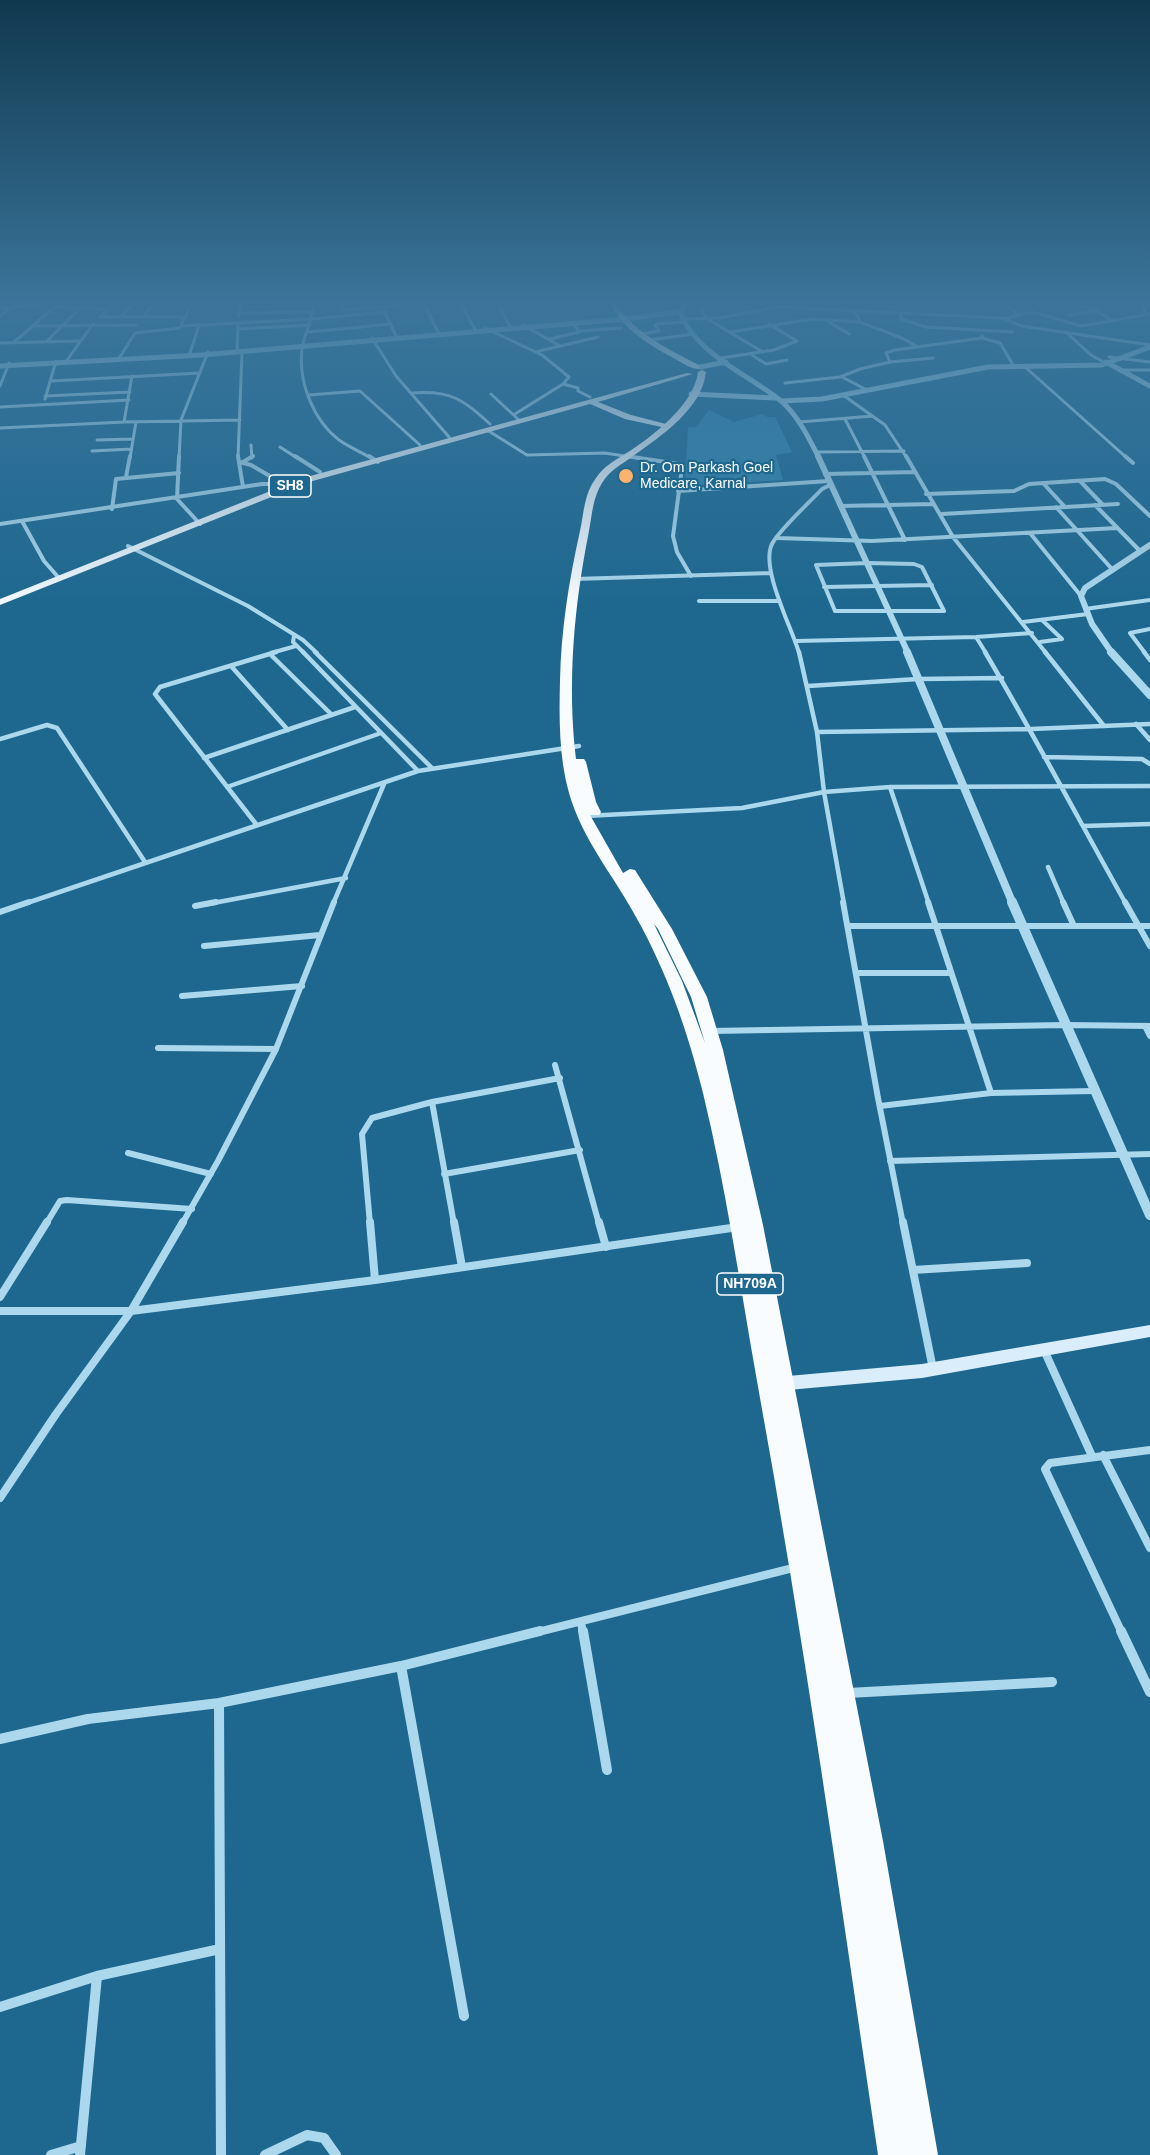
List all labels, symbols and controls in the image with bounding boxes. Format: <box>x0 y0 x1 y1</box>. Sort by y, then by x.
place label: Dr. Om Parkash Goel Medicare, Karnal <box>640 460 773 492</box>
marker: Dr. Om Parkash Goel Medicare, Karnal <box>617 467 635 485</box>
road number: SH8 <box>269 475 311 497</box>
road number: NH709A <box>717 1273 783 1295</box>

